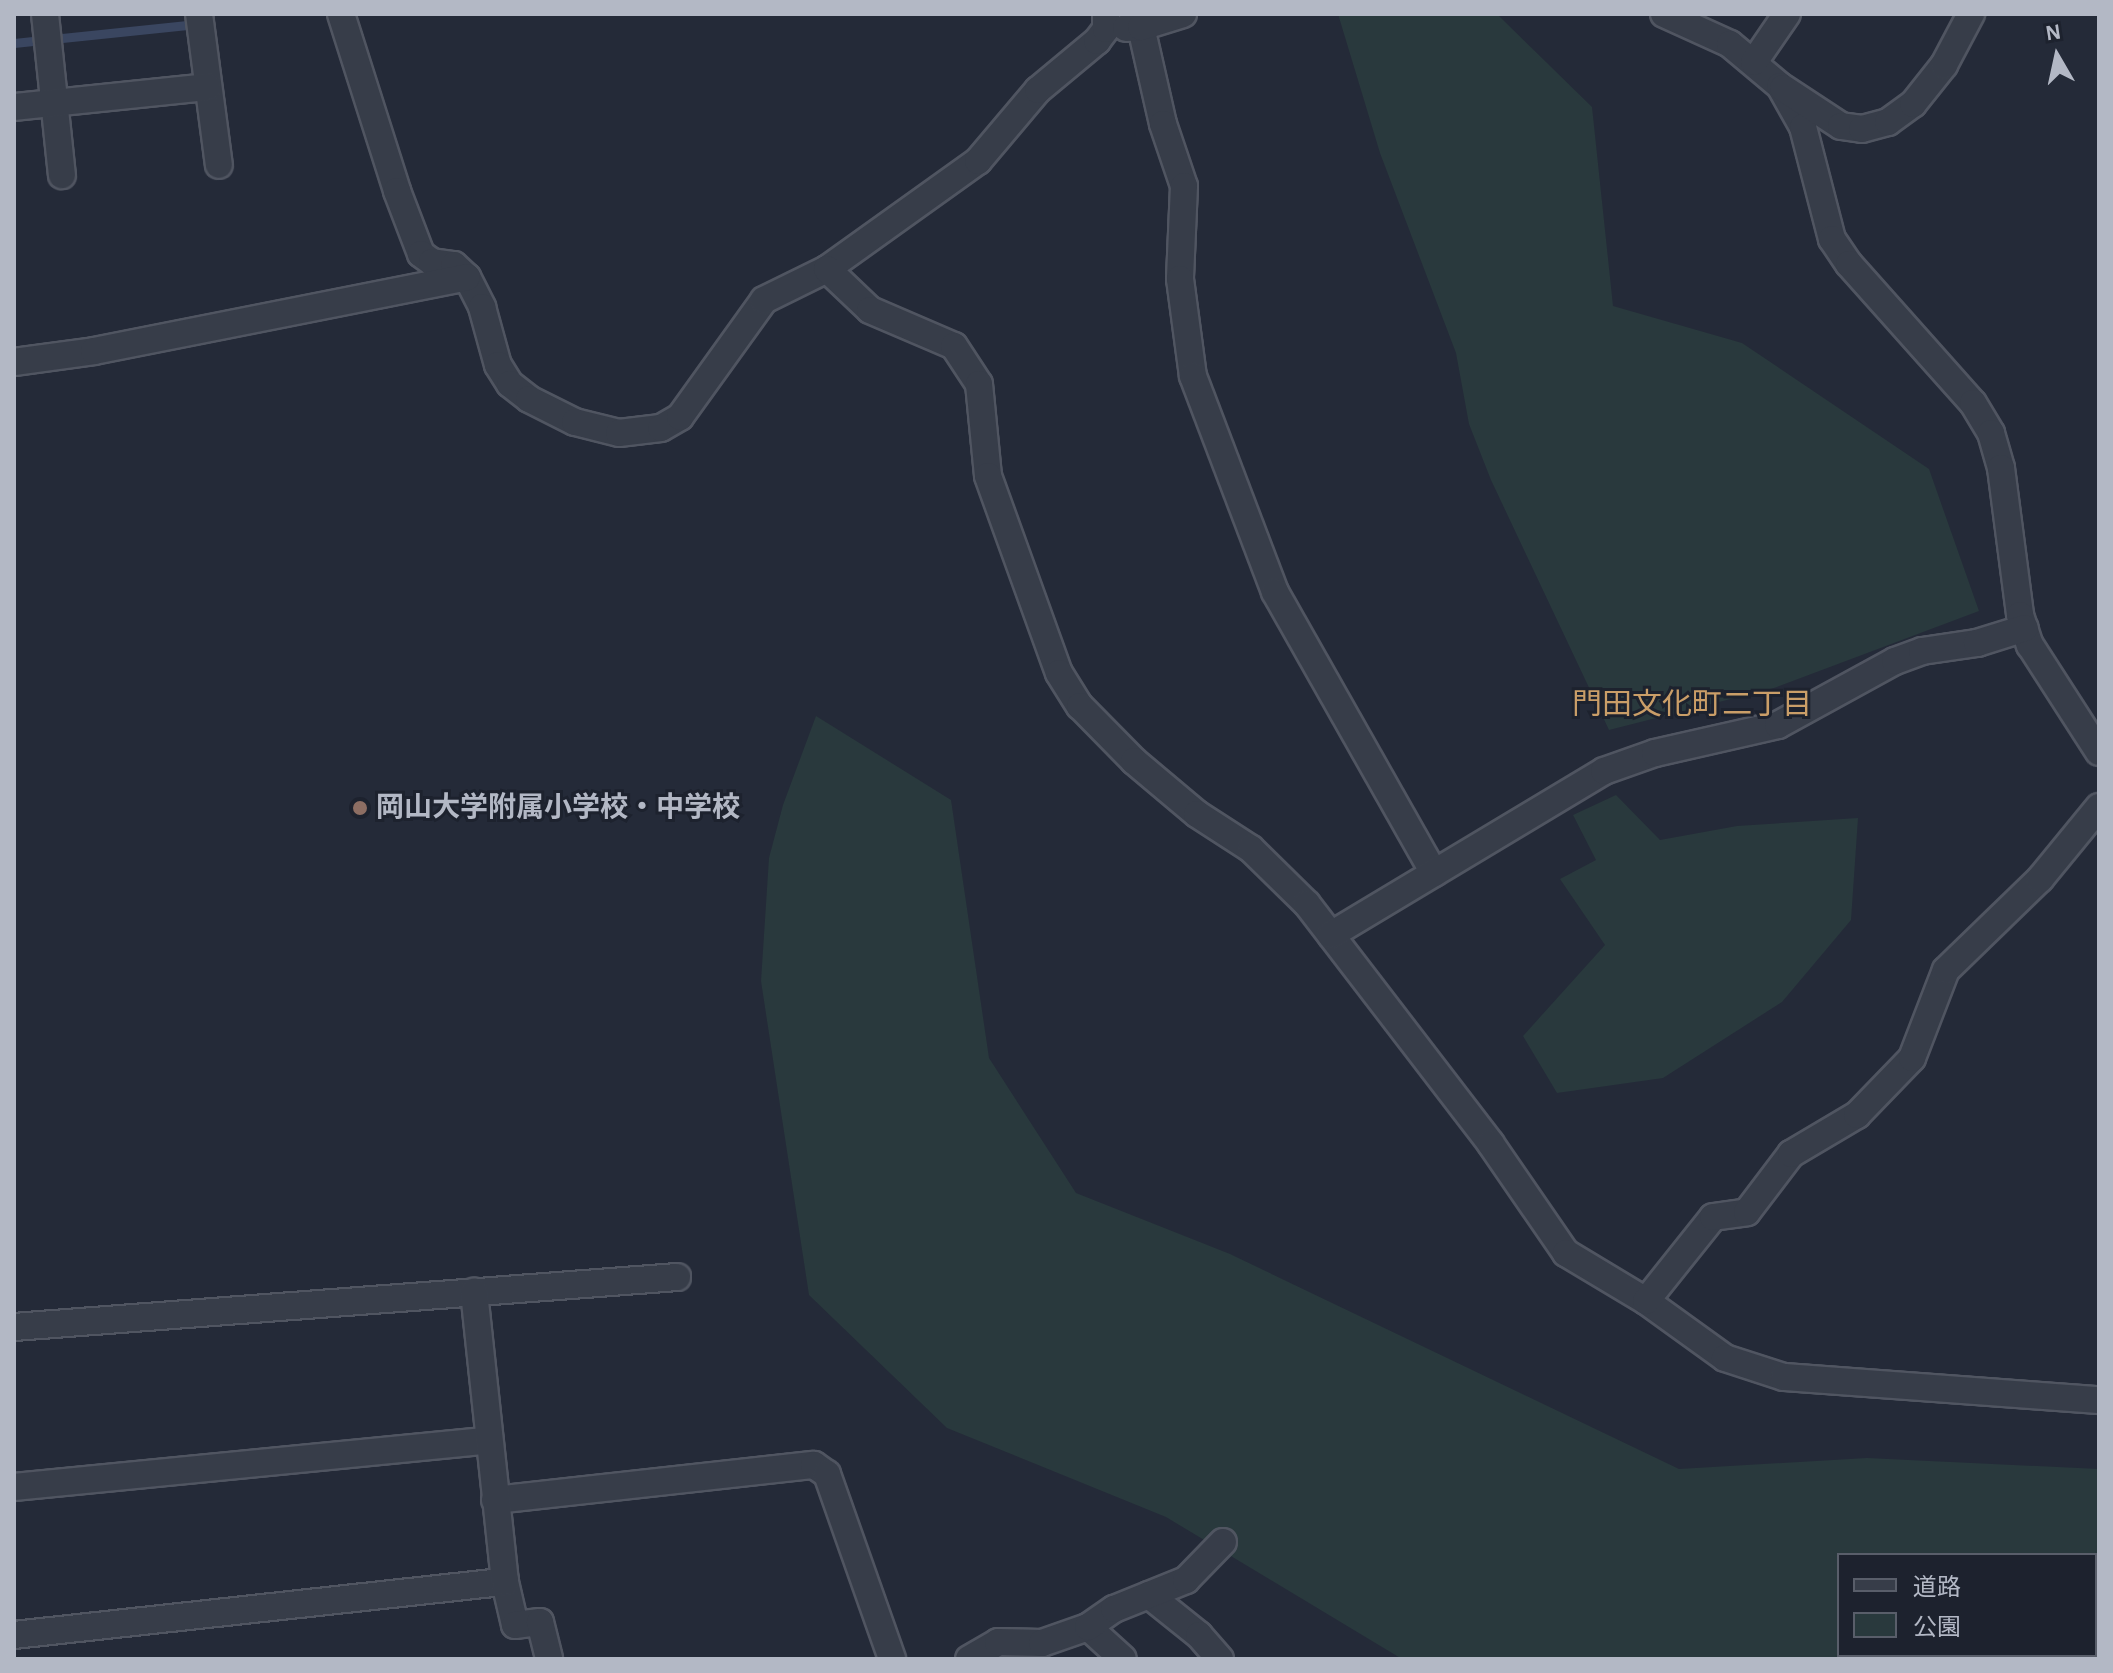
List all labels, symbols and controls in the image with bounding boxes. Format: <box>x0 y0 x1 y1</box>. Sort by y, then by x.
north arrow <box>2017 16 2097 96</box>
text: N <box>2044 20 2063 44</box>
district label: 門田文化町二丁目 <box>1572 687 1812 723</box>
place label: 岡山大学附属小学校・中学校 <box>376 791 740 825</box>
marker: 岡山大学附属小学校・中学校 <box>351 799 369 817</box>
legend <box>1837 1553 2097 1657</box>
text: 道路 <box>1913 1576 1961 1600</box>
text: 公園 <box>1913 1616 1961 1640</box>

